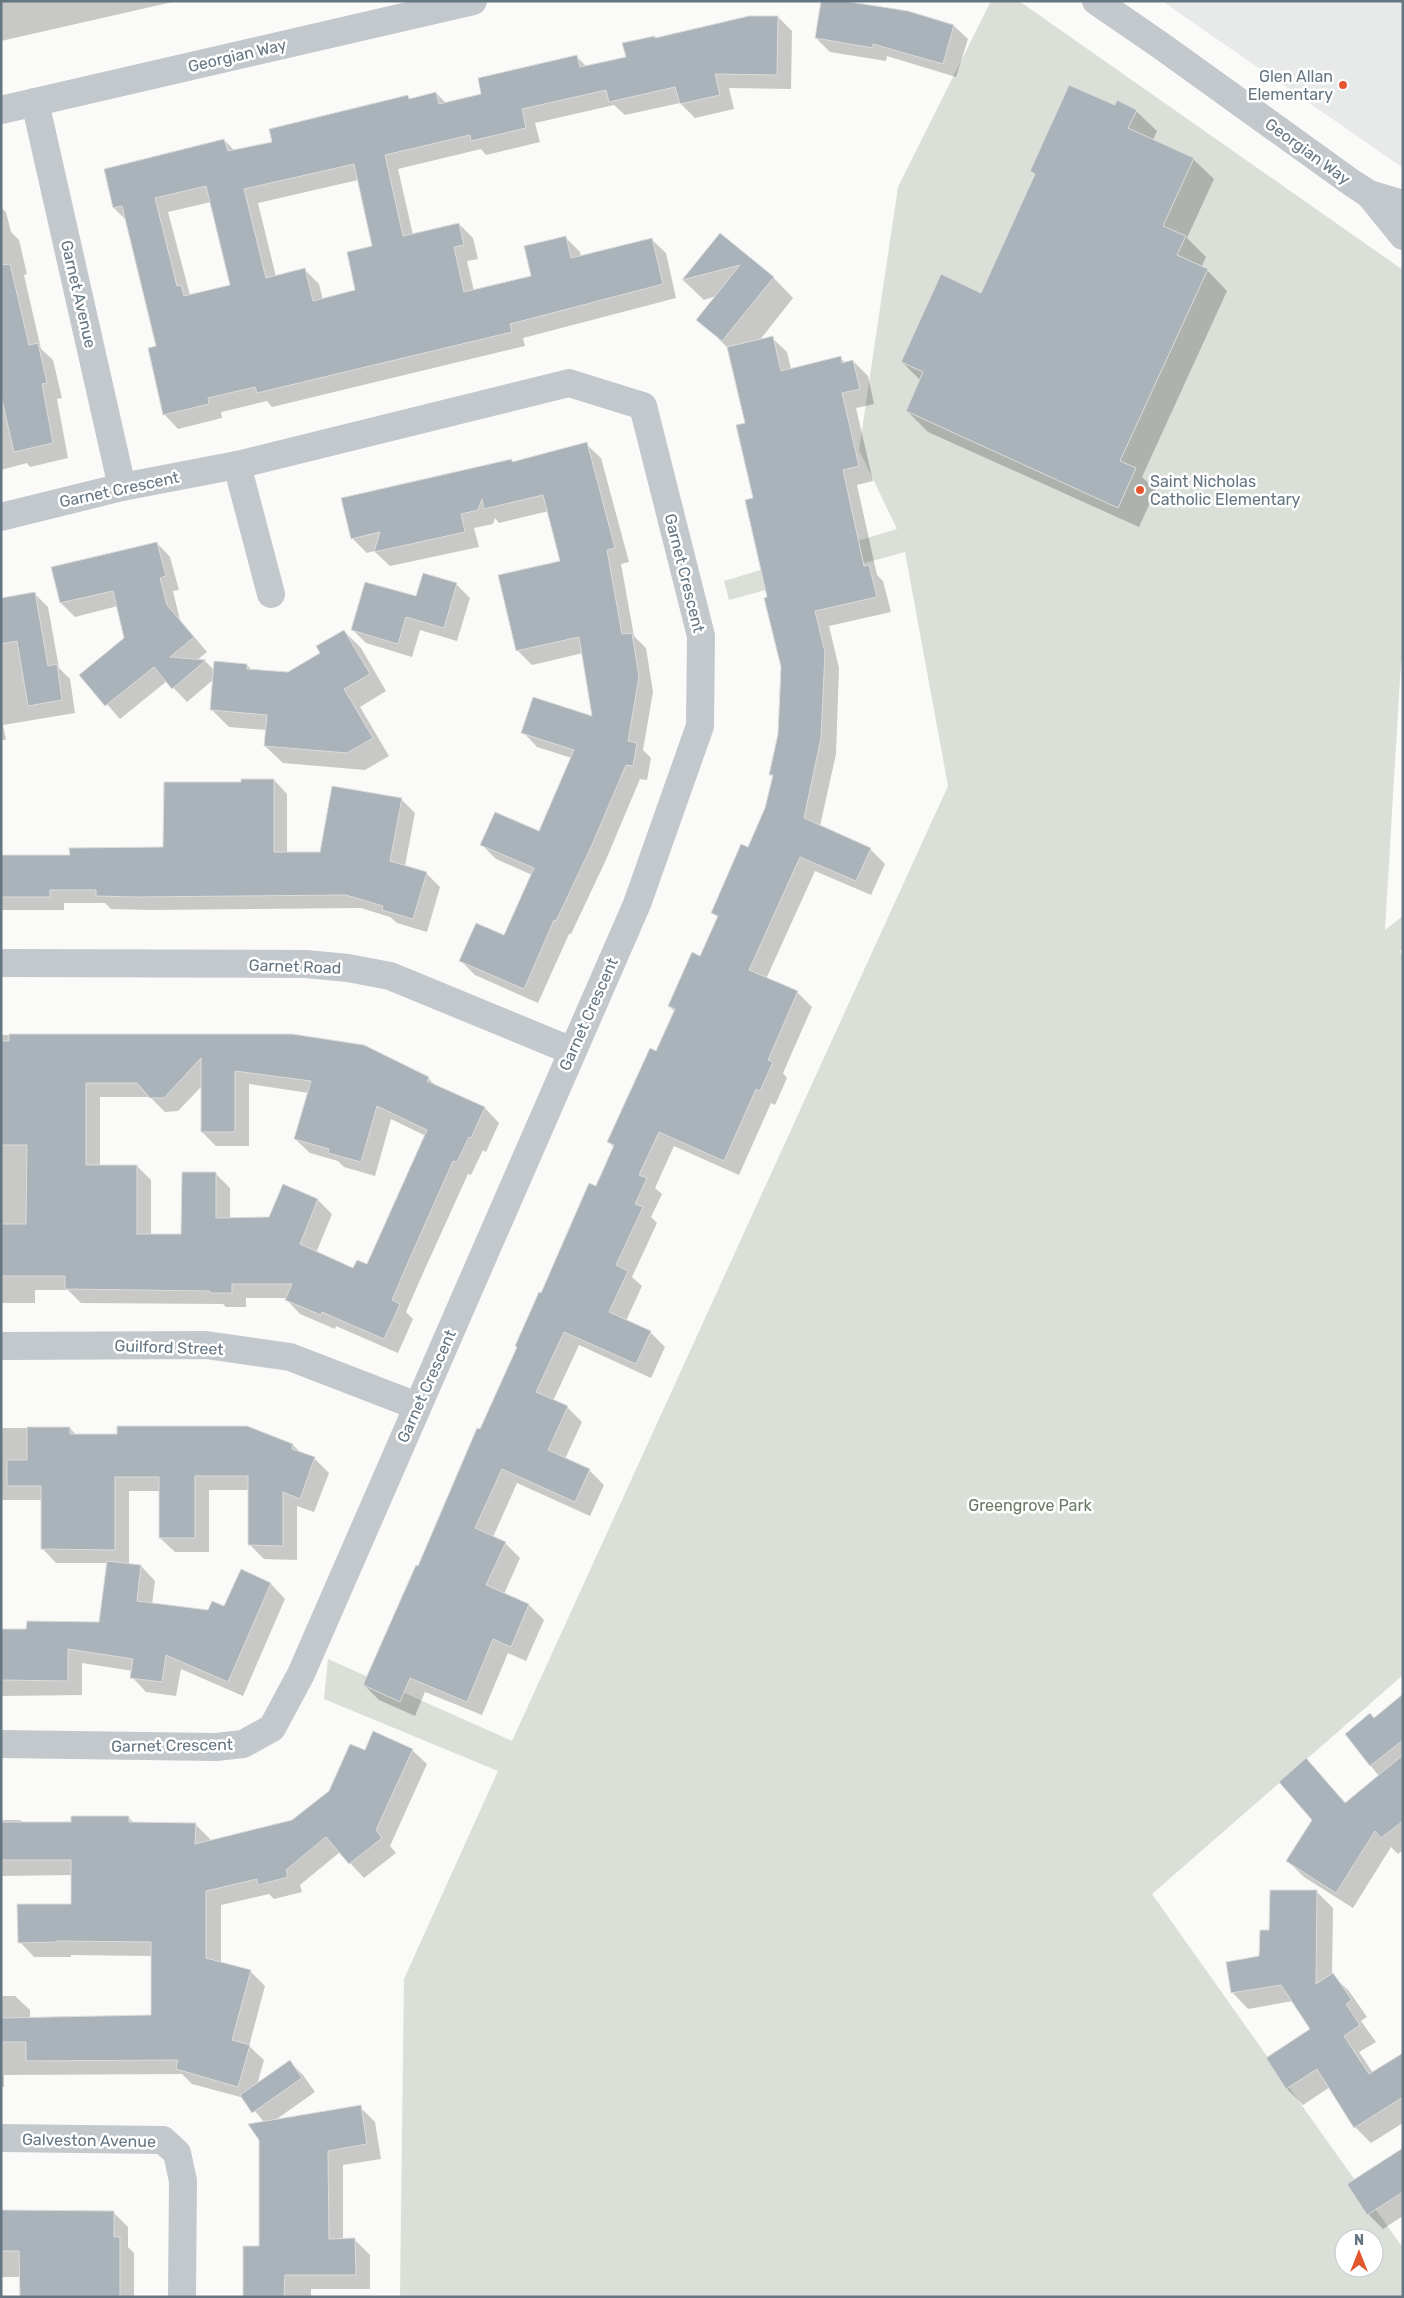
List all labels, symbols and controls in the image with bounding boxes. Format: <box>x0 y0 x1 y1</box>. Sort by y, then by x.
street label: Georgian Way <box>186 35 288 76</box>
place label: Glen Allan Elementary <box>1248 67 1333 104</box>
marker: Glen Allan Elementary <box>1337 79 1349 91</box>
street label: Georgian Way <box>1261 114 1354 189</box>
street label: Garnet Avenue <box>57 238 100 350</box>
street label: Garnet Crescent <box>58 468 181 511</box>
place label: Saint Nicholas Catholic Elementary <box>1150 472 1301 509</box>
marker: Saint Nicholas Catholic Elementary <box>1134 484 1146 496</box>
street label: Garnet Crescent <box>661 512 708 635</box>
street label: Garnet Road <box>248 955 342 978</box>
street label: Garnet Crescent <box>555 955 622 1074</box>
street label: Garnet Crescent <box>393 1327 460 1446</box>
street label: Guilford Street <box>114 1336 224 1359</box>
park label: Greengrove Park <box>968 1496 1093 1515</box>
street label: Garnet Crescent <box>111 1735 233 1756</box>
street label: Galveston Avenue <box>22 2130 156 2151</box>
north arrow <box>1334 2228 1384 2278</box>
text: N <box>1354 2232 1364 2249</box>

